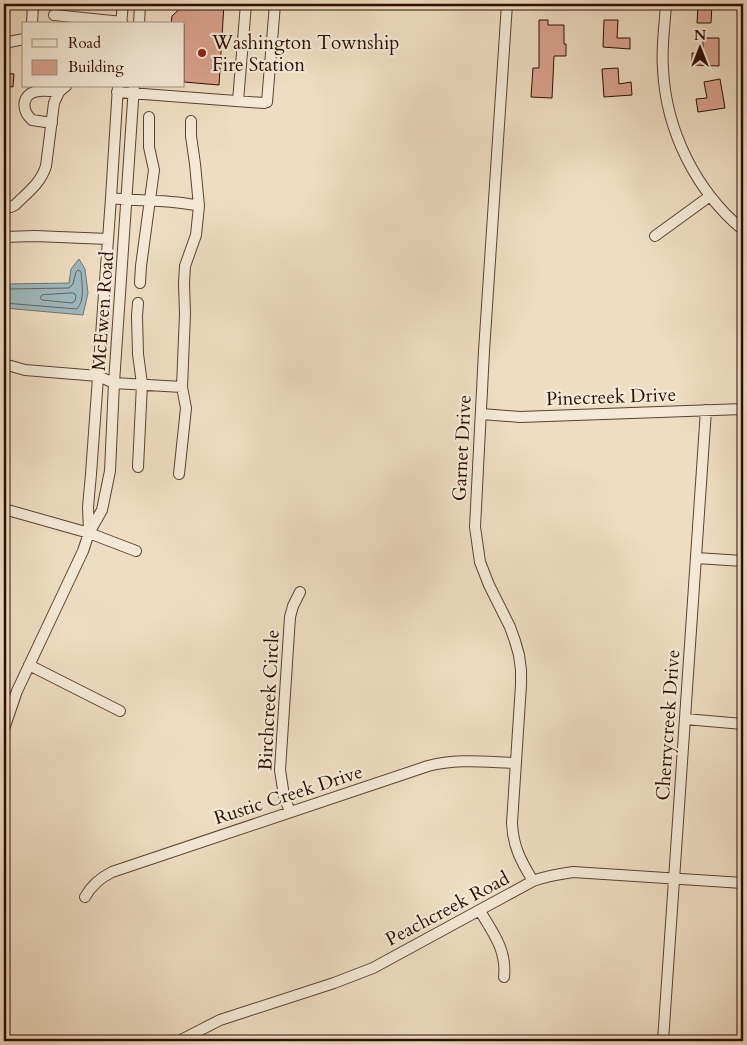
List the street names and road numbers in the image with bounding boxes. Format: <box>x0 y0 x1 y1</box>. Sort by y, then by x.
street label: McEwen Road <box>86 250 120 372</box>
street label: Pinecreek Drive <box>546 382 676 412</box>
street label: Garnet Drive <box>446 394 478 502</box>
street label: Birchcreek Circle <box>252 629 286 771</box>
street label: Cherrycreek Drive <box>650 649 686 802</box>
street label: Rustic Creek Drive <box>211 759 366 831</box>
street label: Peachcreek Road <box>381 865 514 953</box>

